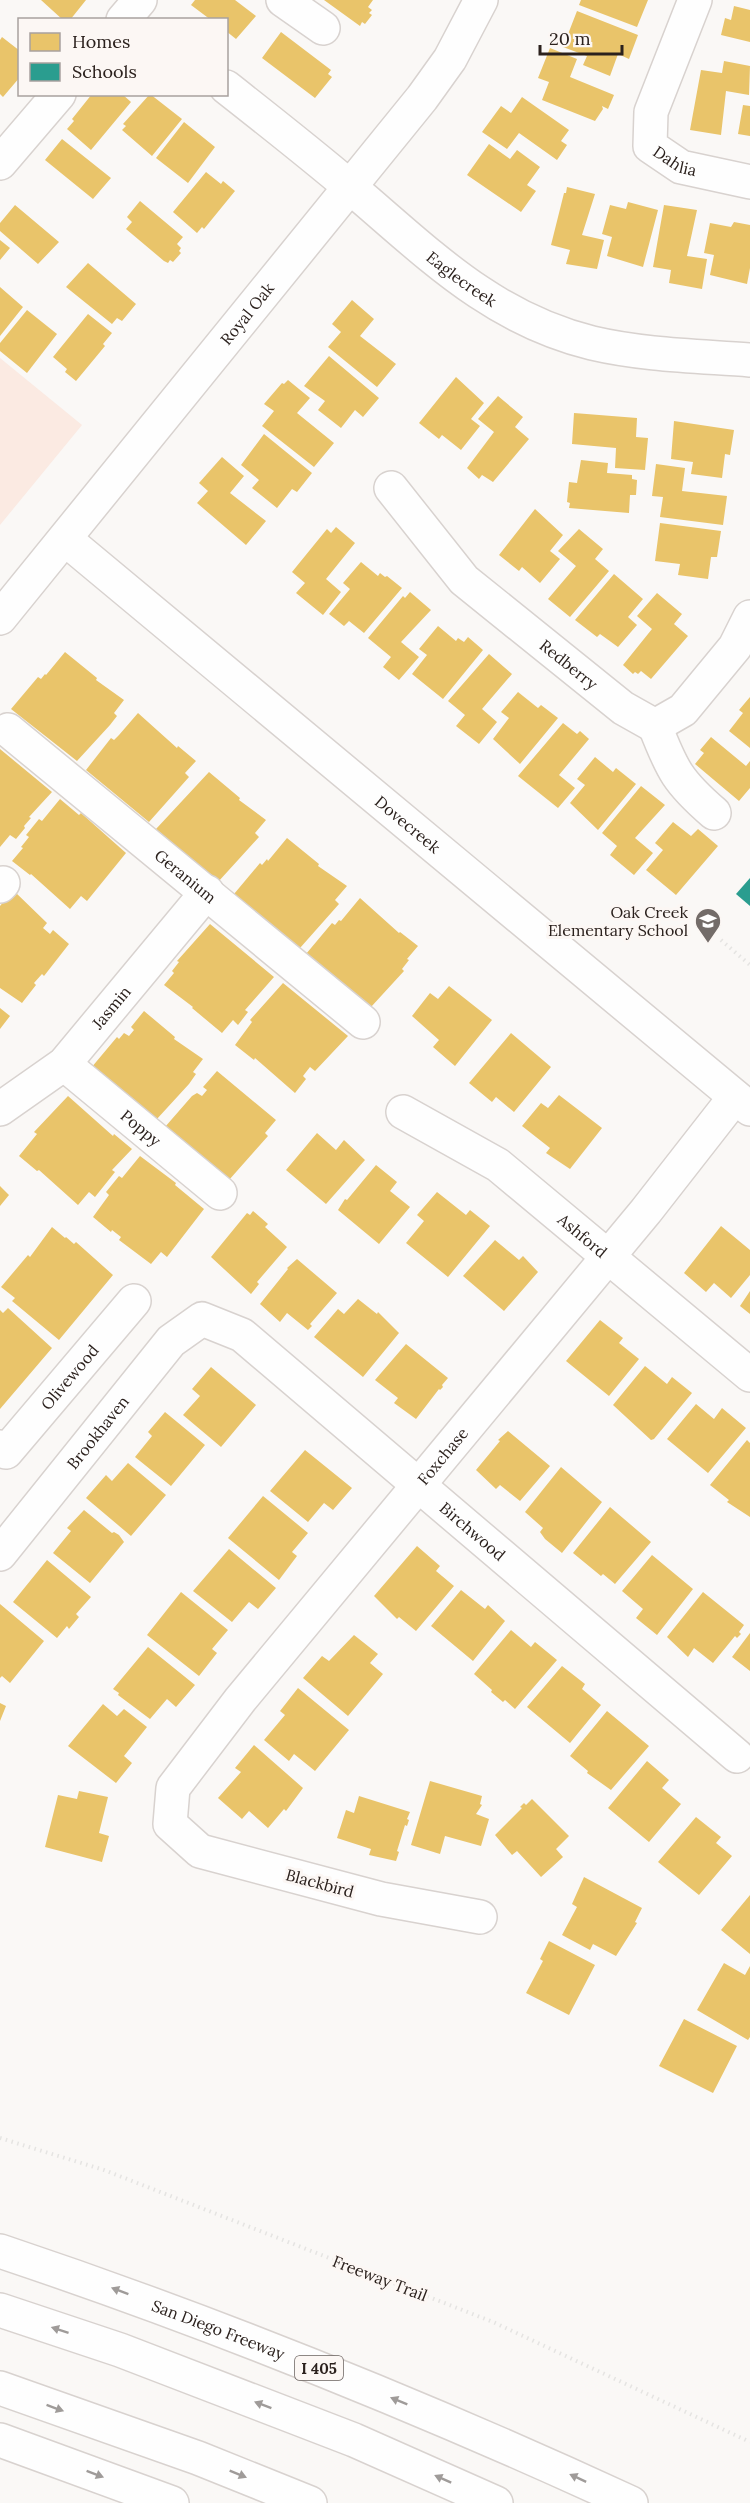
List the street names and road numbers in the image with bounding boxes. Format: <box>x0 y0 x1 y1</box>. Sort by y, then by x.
street label: Dahlia <box>650 141 698 180</box>
street label: Eaglecreek <box>423 247 501 311</box>
street label: Royal Oak <box>216 278 278 349</box>
street label: Redberry <box>536 635 602 694</box>
street label: Dovecreek <box>371 791 445 857</box>
street label: Geranium <box>151 845 221 907</box>
street label: Jasmin <box>87 981 135 1034</box>
street label: Poppy <box>117 1105 166 1151</box>
street label: Ashford <box>553 1209 612 1262</box>
street label: Olivewood <box>36 1340 103 1414</box>
street label: Brookhaven <box>62 1392 133 1473</box>
street label: Foxchase <box>413 1423 472 1489</box>
street label: Birchwood <box>436 1498 510 1565</box>
street label: Blackbird <box>284 1864 357 1902</box>
street label: Freeway Trail <box>330 2251 430 2305</box>
street label: San Diego Freeway <box>149 2295 288 2364</box>
road number: I 405 <box>295 2356 343 2380</box>

